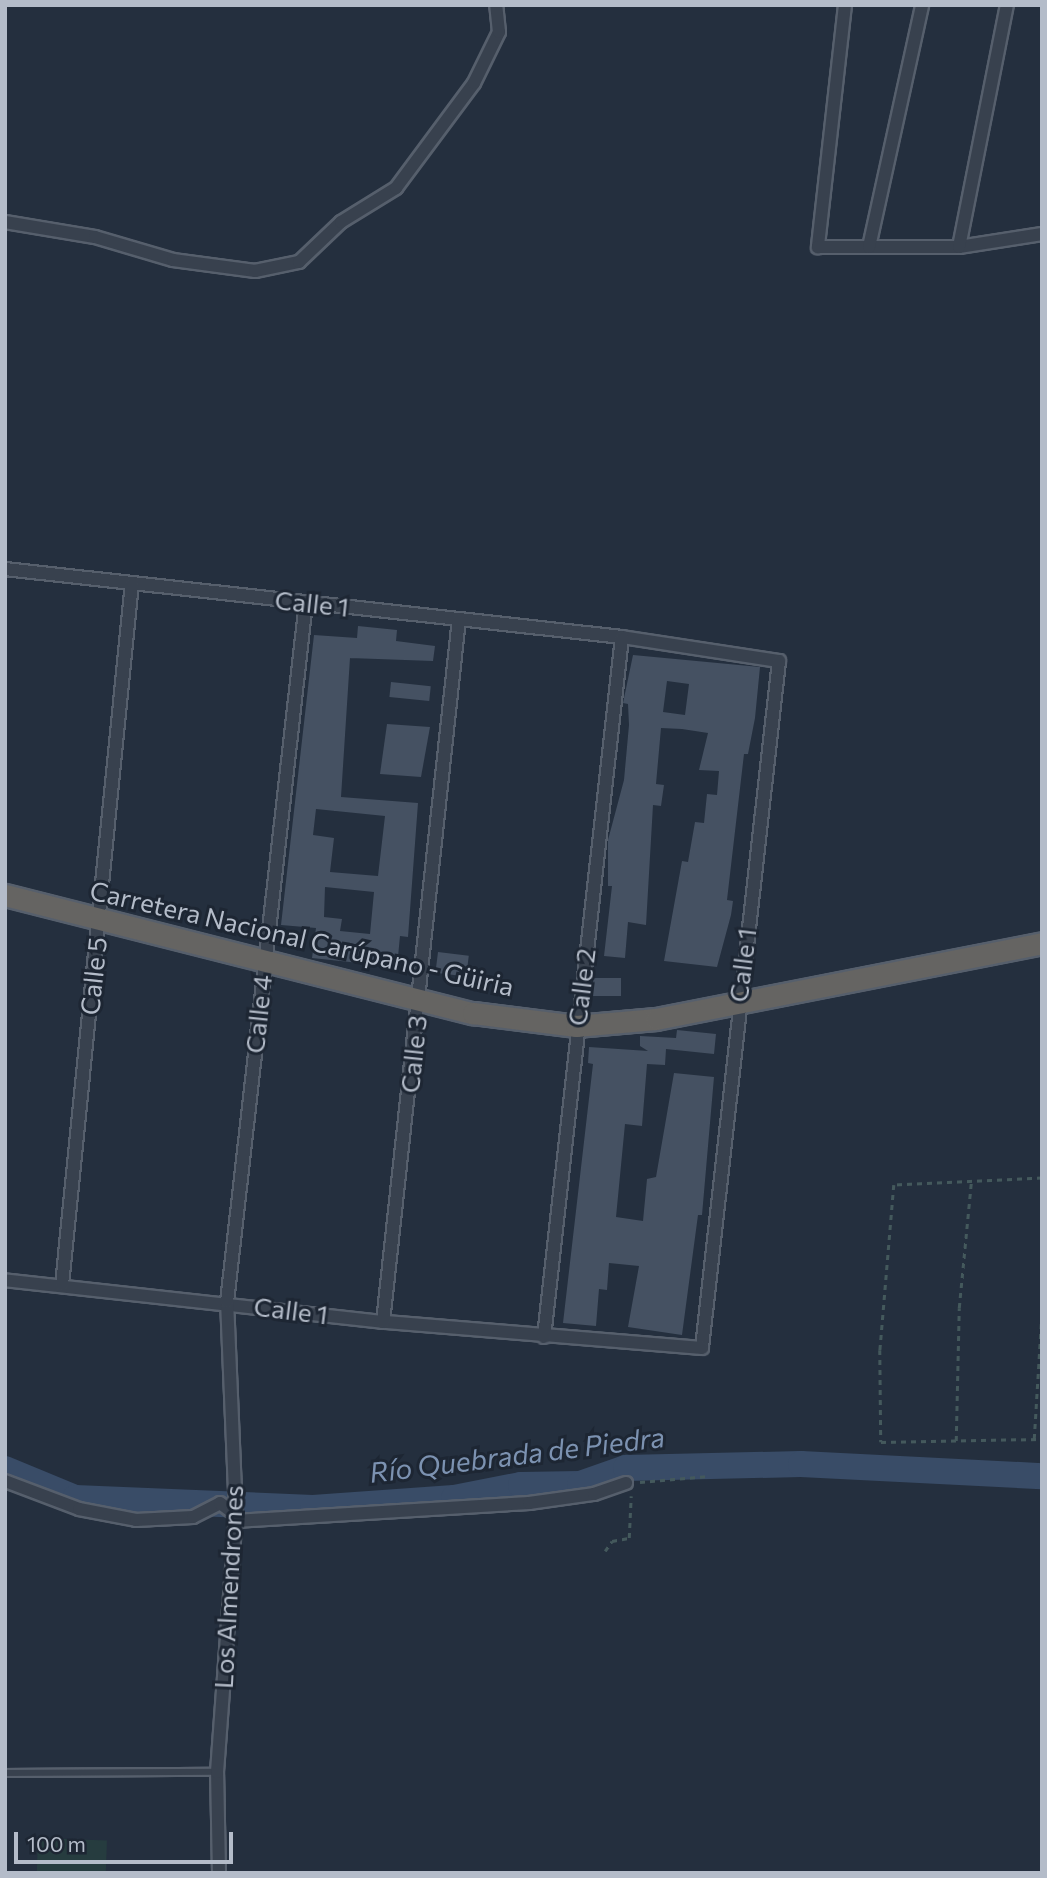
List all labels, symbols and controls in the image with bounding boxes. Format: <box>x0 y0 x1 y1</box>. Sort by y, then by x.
street label: Calle 1 <box>273 584 351 622</box>
street label: Carretera Nacional Carúpano - Güiria <box>87 874 517 1002</box>
street label: Calle 1 <box>722 926 762 1004</box>
street label: Calle 5 <box>73 935 113 1017</box>
street label: Calle 2 <box>561 947 601 1027</box>
street label: Calle 4 <box>238 973 278 1055</box>
street label: Calle 3 <box>393 1014 433 1094</box>
street label: Calle 1 <box>252 1290 330 1330</box>
water label: Río Quebrada de Piedra <box>367 1419 667 1489</box>
street label: Los Almendrones <box>207 1484 249 1690</box>
scale bar <box>18 1818 236 1862</box>
text: 100 m <box>27 1831 86 1856</box>

